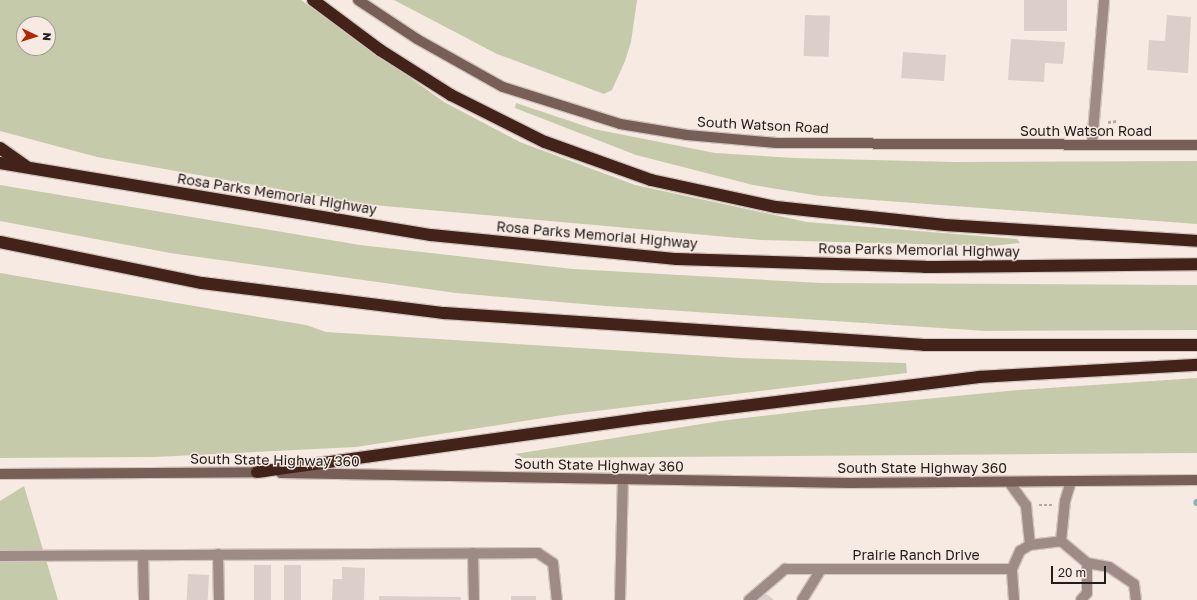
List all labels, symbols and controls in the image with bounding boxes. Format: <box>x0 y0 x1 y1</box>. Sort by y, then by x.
north arrow <box>16 16 56 56</box>
text: N <box>41 32 54 41</box>
street label: South Watson Road <box>697 113 829 137</box>
street label: South Watson Road <box>1020 123 1152 139</box>
street label: Rosa Parks Memorial Highway <box>176 170 378 218</box>
street label: Rosa Parks Memorial Highway <box>496 218 698 252</box>
street label: Rosa Parks Memorial Highway <box>818 240 1020 260</box>
street label: South State Highway 360 <box>190 450 360 470</box>
street label: South State Highway 360 <box>514 455 684 475</box>
street label: South State Highway 360 <box>837 460 1007 476</box>
street label: Prairie Ranch Drive <box>852 547 980 563</box>
scale bar <box>1053 558 1108 584</box>
text: 20 m <box>1058 565 1086 580</box>

